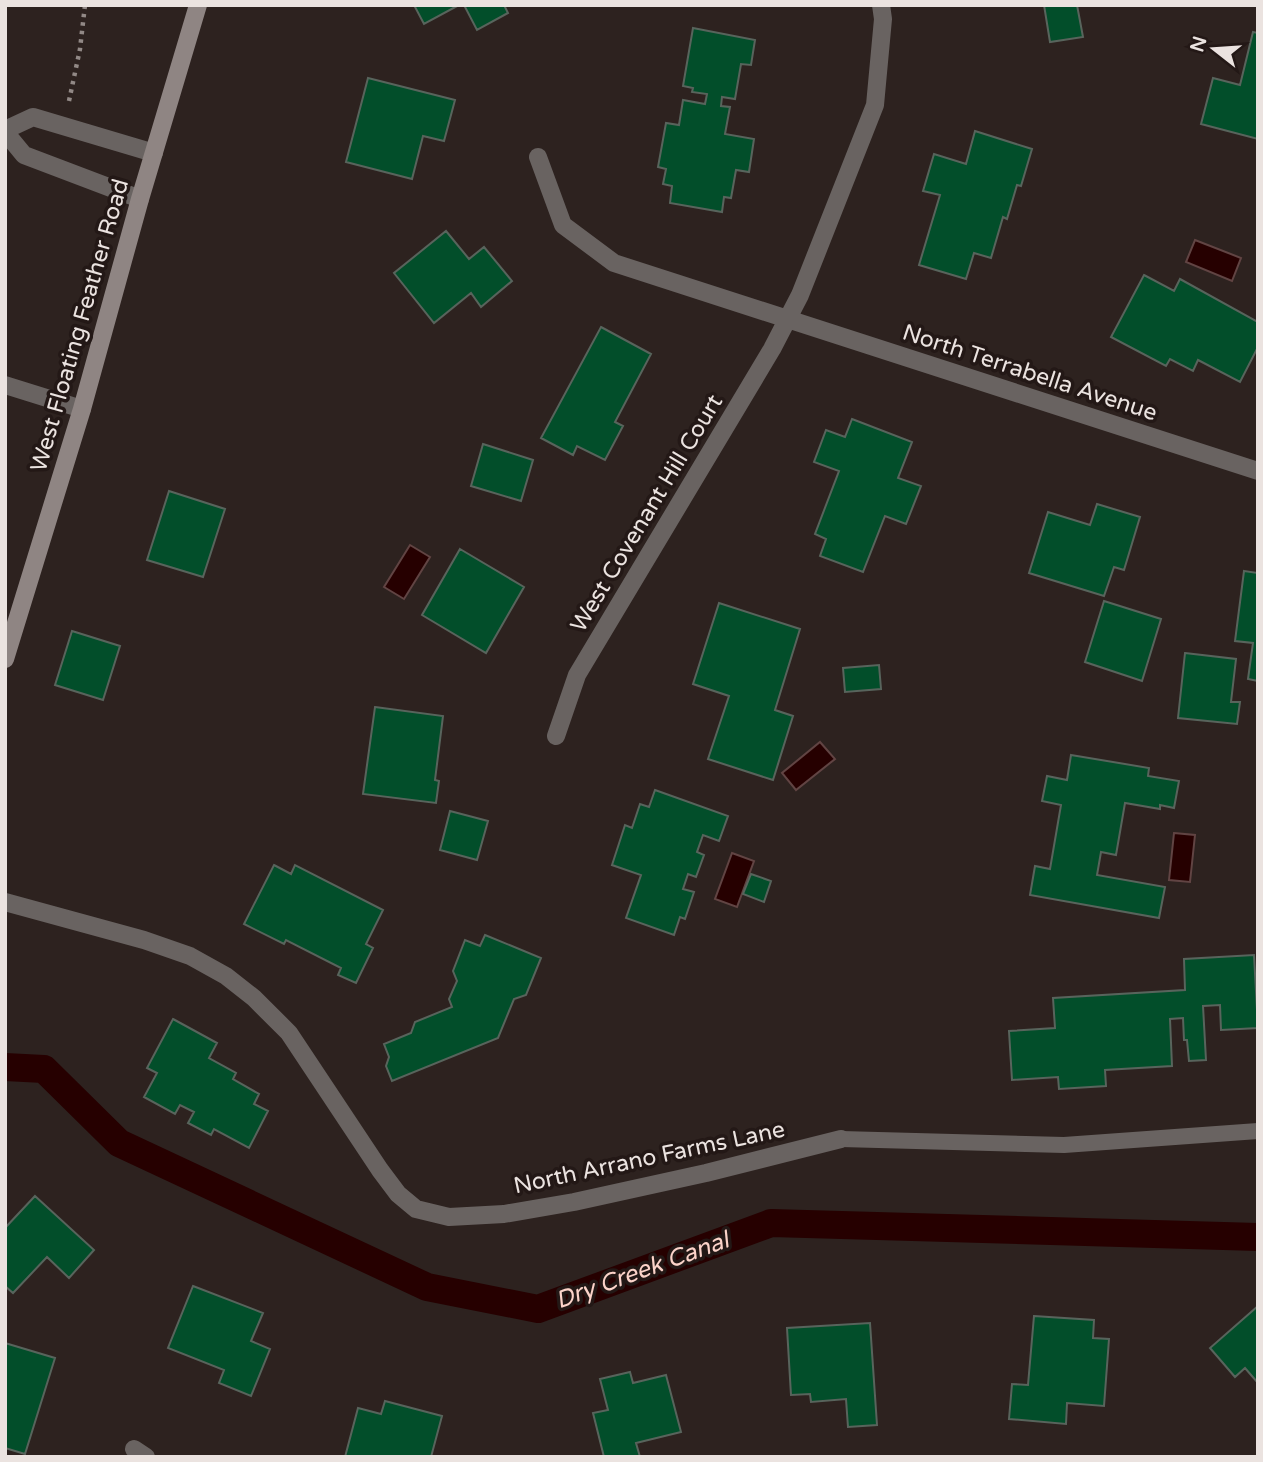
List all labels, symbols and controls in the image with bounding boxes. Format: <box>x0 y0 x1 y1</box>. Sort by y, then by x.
north arrow <box>1179 14 1249 84</box>
text: N <box>1186 34 1211 55</box>
street label: West Floating Feather Road <box>25 176 135 475</box>
street label: North Terrabella Avenue <box>899 319 1161 427</box>
street label: West Covenant Hill Court <box>565 389 729 637</box>
street label: North Arrano Farms Lane <box>511 1116 787 1200</box>
water label: Dry Creek Canal <box>552 1225 736 1315</box>

